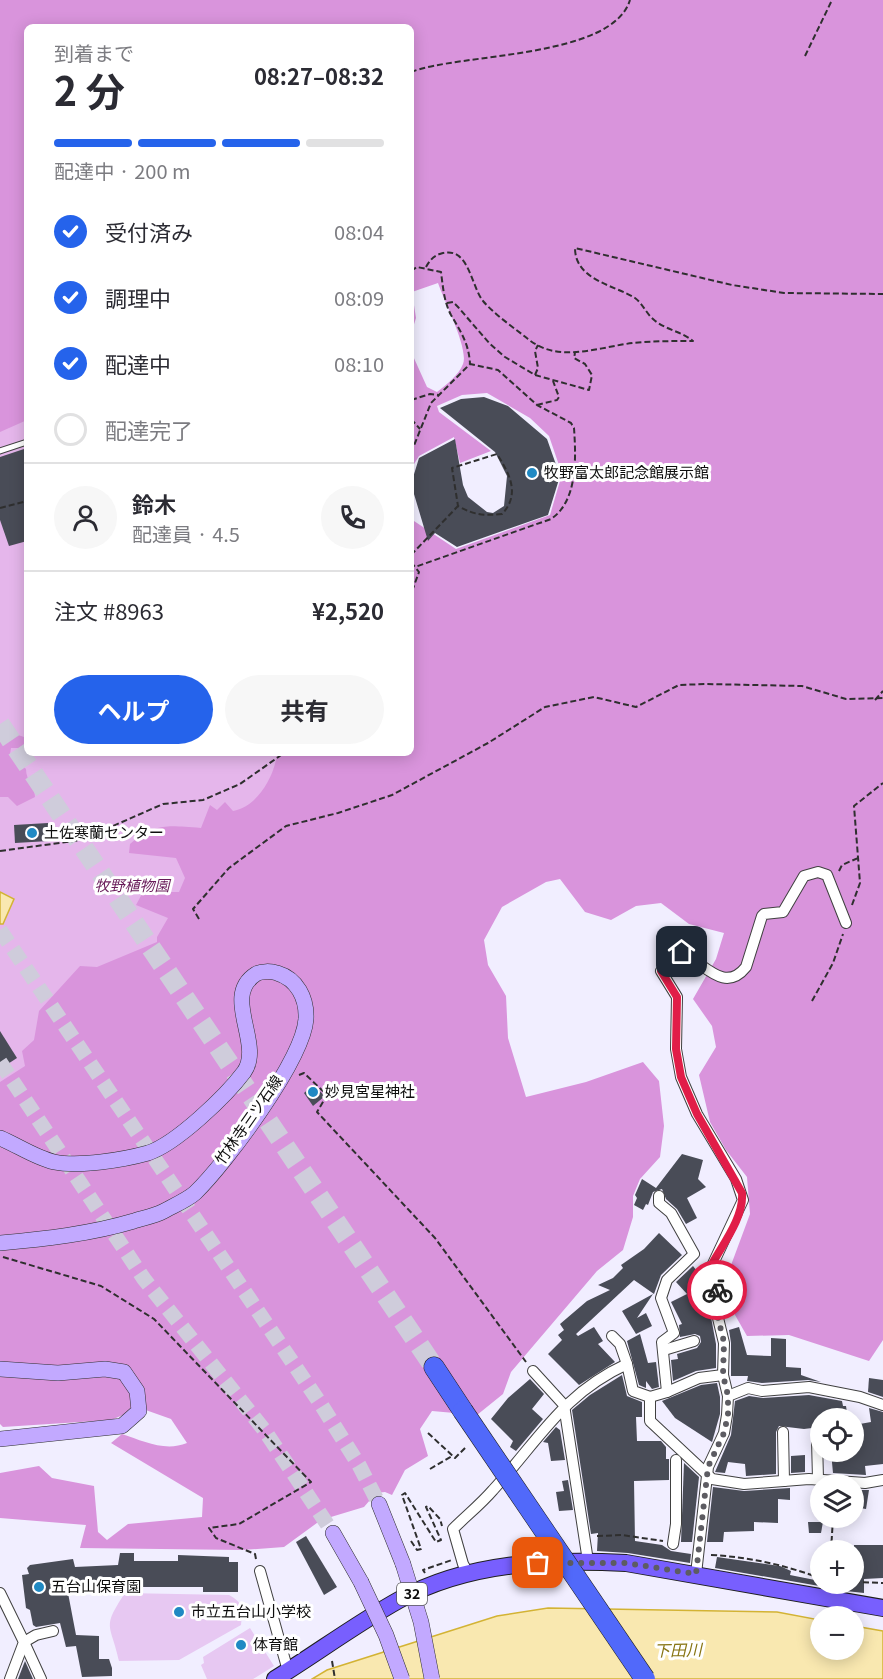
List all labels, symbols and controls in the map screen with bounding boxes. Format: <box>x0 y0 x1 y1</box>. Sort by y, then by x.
text: 到着まで <box>54 38 134 67</box>
text: 08:27–08:32 <box>254 59 384 91</box>
text: 2 分 <box>54 61 125 117</box>
text: 配達中 · 200 m <box>54 156 190 185</box>
icon: check <box>54 215 87 248</box>
text: 受付済み <box>105 215 193 247</box>
text: 08:04 <box>334 217 384 246</box>
icon: check <box>54 281 87 314</box>
text: 調理中 <box>105 281 171 313</box>
text: 08:09 <box>334 283 384 312</box>
icon: check <box>54 347 87 380</box>
text: 配達中 <box>105 347 171 379</box>
text: 08:10 <box>334 349 384 378</box>
text: 配達完了 <box>105 413 193 445</box>
place label: 牧野富太郎記念館展示館 <box>544 461 709 482</box>
marker: 牧野富太郎記念館展示館 <box>525 466 539 480</box>
button: person <box>54 486 117 549</box>
button: phone <box>321 486 384 549</box>
text: 鈴木 <box>132 487 176 519</box>
text: 配達員 · 4.5 <box>132 519 240 548</box>
text: 注文 #8963 <box>54 594 164 626</box>
text: ¥2,520 <box>312 594 384 626</box>
button: ヘルプ <box>54 675 213 744</box>
button: 共有 <box>225 675 384 744</box>
place label: 土佐寒蘭センター <box>44 821 164 842</box>
marker: 土佐寒蘭センター <box>25 826 39 840</box>
park label: 牧野植物園 <box>94 874 171 895</box>
pin <box>656 926 707 977</box>
icon: home <box>665 935 698 968</box>
street label: 竹林寺三ツ石線 <box>209 1070 286 1168</box>
place label: 妙見宮星神社 <box>325 1080 415 1101</box>
marker: 妙見宮星神社 <box>306 1085 320 1099</box>
courier <box>687 1260 747 1320</box>
icon: bike <box>701 1274 734 1307</box>
map controls <box>810 1408 864 1660</box>
button: locate <box>810 1408 864 1462</box>
button: layers <box>810 1474 864 1528</box>
pin <box>512 1537 563 1588</box>
button: + <box>810 1540 864 1594</box>
icon: bag <box>521 1546 554 1579</box>
place label: 五台山保育園 <box>51 1575 141 1596</box>
marker: 五台山保育園 <box>32 1580 46 1594</box>
road number: 32 <box>397 1583 427 1605</box>
place label: 市立五台山小学校 <box>191 1600 311 1621</box>
marker: 市立五台山小学校 <box>172 1605 186 1619</box>
button: − <box>810 1606 864 1660</box>
place label: 体育館 <box>253 1633 298 1654</box>
water label: 下田川 <box>654 1637 704 1661</box>
marker: 体育館 <box>234 1638 248 1652</box>

